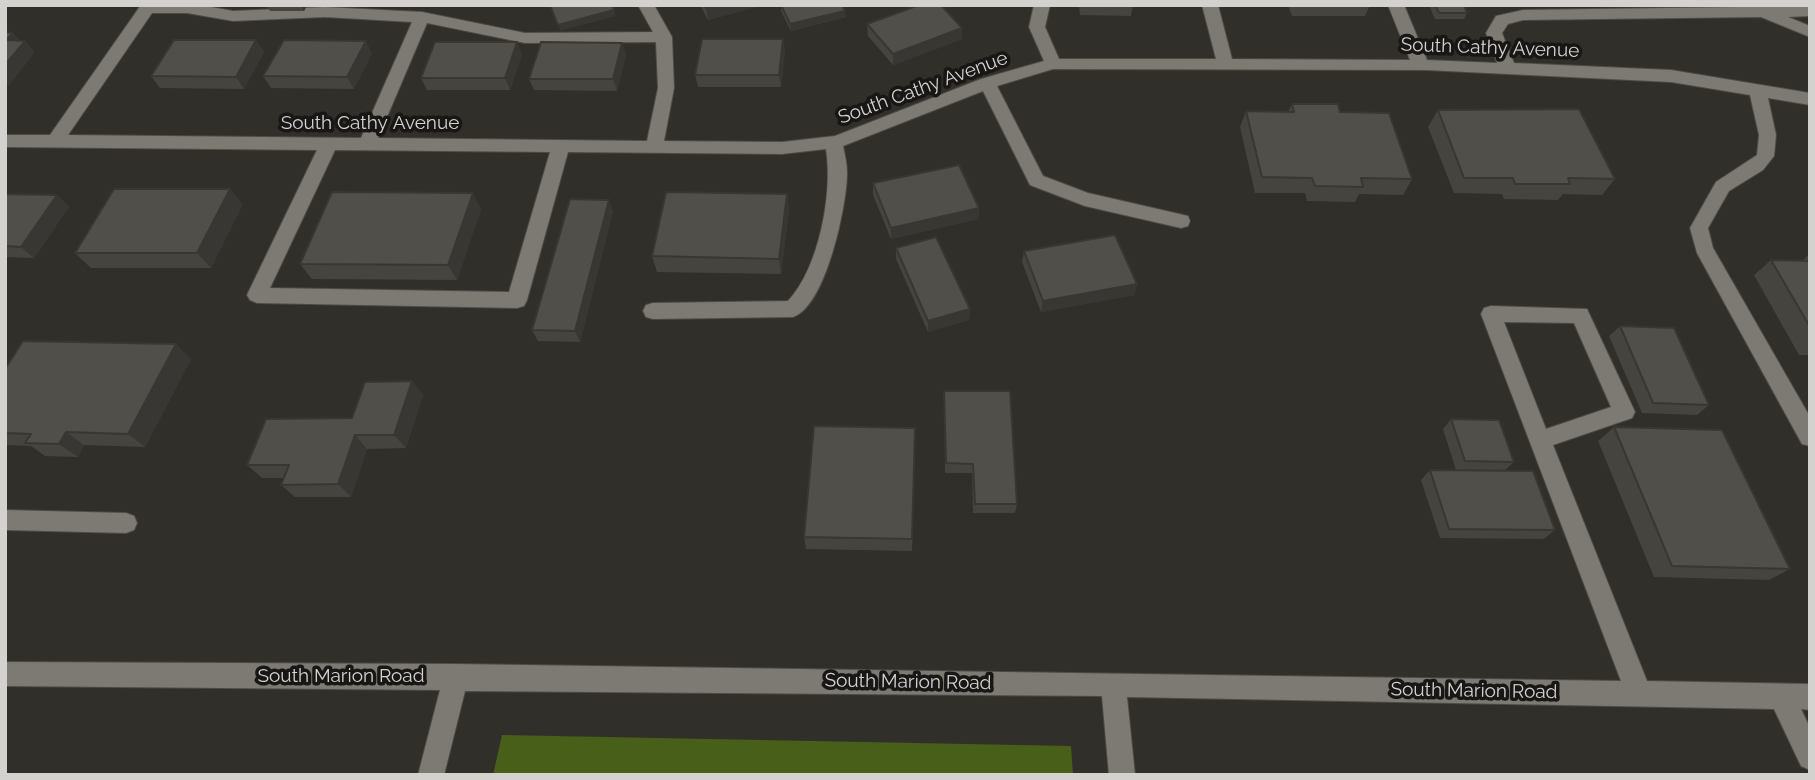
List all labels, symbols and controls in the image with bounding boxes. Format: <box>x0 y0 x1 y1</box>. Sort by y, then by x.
street label: South Cathy Avenue <box>1400 33 1580 63</box>
street label: South Cathy Avenue <box>835 47 1011 129</box>
street label: South Cathy Avenue <box>281 112 459 134</box>
street label: South Marion Road <box>258 665 424 687</box>
street label: South Marion Road <box>824 669 992 695</box>
street label: South Marion Road <box>1390 678 1558 704</box>

